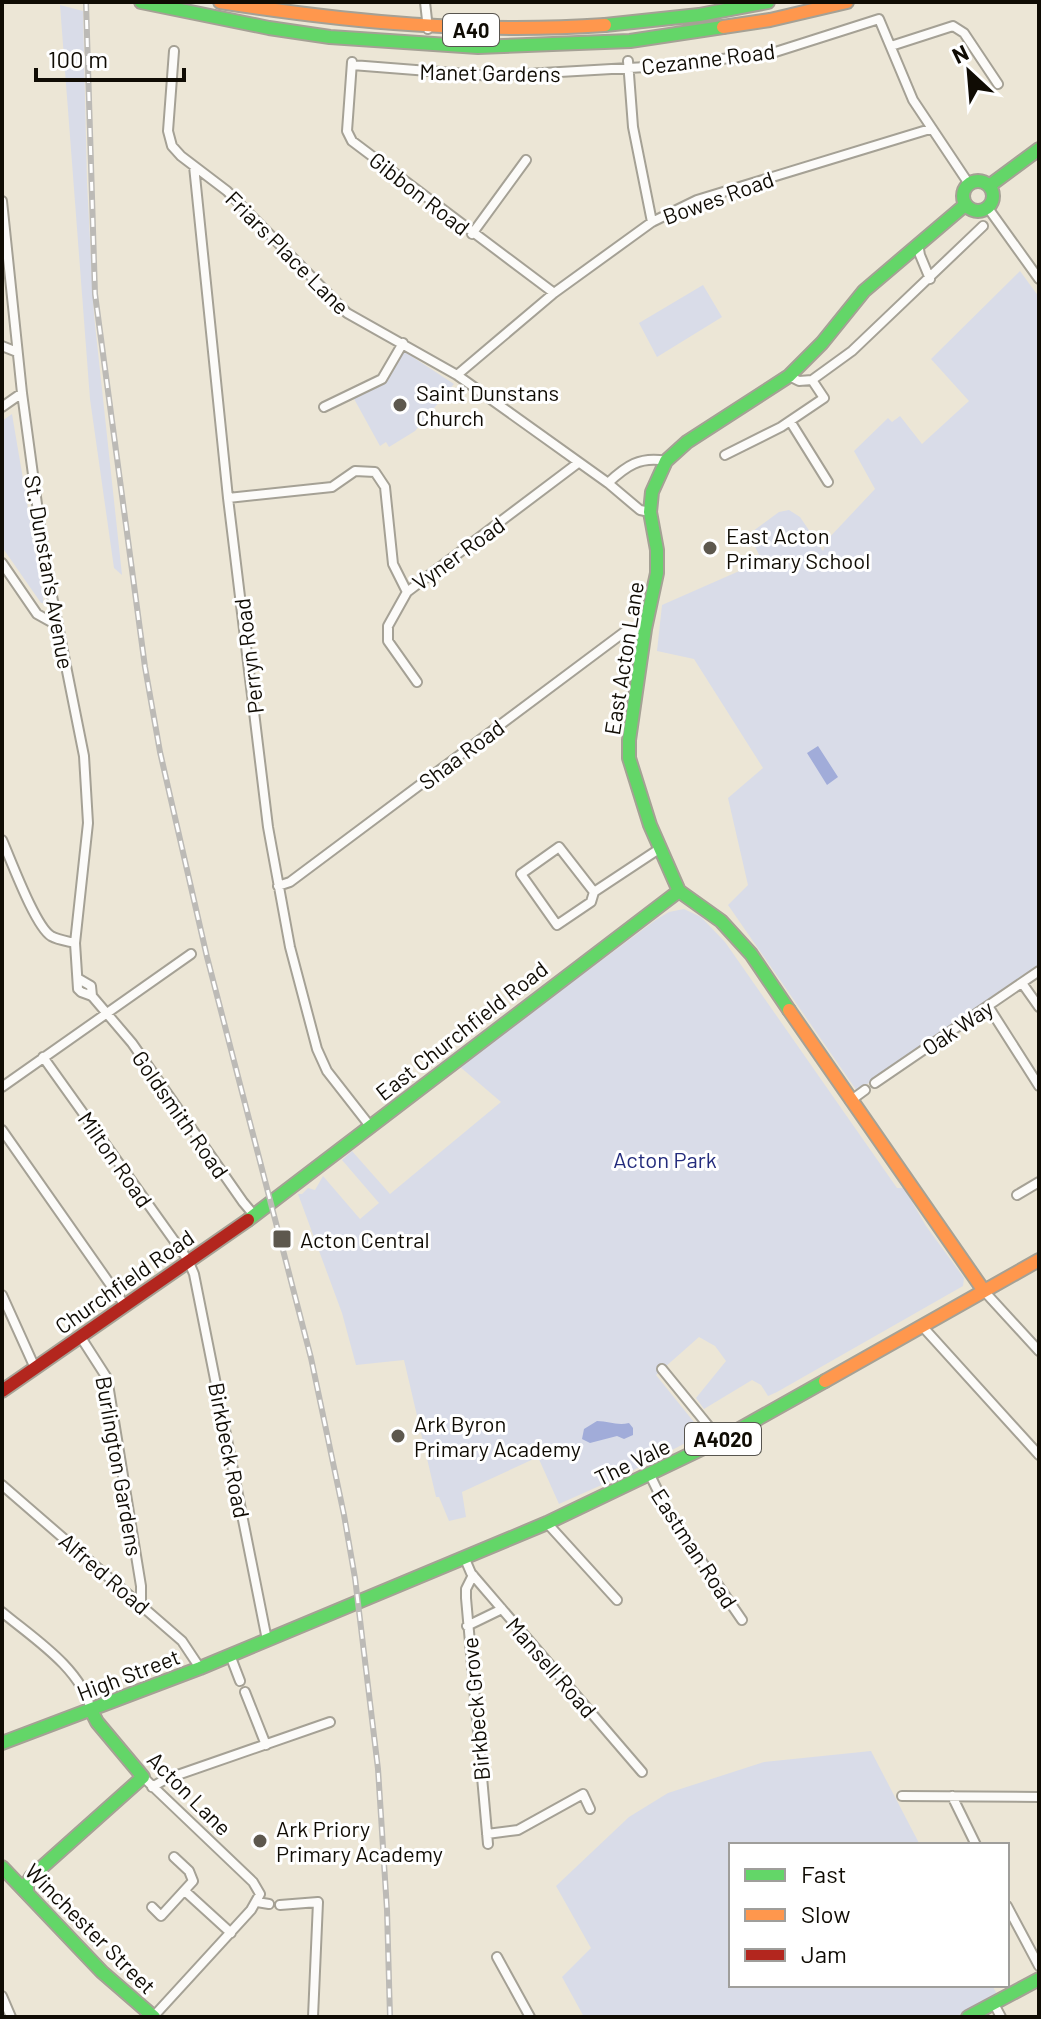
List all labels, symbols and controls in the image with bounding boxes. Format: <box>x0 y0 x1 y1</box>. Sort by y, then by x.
road number: A40 <box>443 14 499 46</box>
scale bar <box>36 32 184 82</box>
north arrow <box>929 32 1009 112</box>
street label: Cezanne Road <box>640 37 776 79</box>
text: N <box>948 38 972 68</box>
text: 100 m <box>48 44 108 73</box>
street label: Manet Gardens <box>419 58 561 86</box>
street label: Gibbon Road <box>365 146 475 240</box>
street label: Bowes Road <box>659 165 777 229</box>
street label: Friars Place Lane <box>221 185 355 319</box>
place label: Saint Dunstans Church <box>416 379 559 430</box>
marker: Saint Dunstans Church <box>391 396 409 414</box>
street label: St. Dunstan's Avenue <box>20 473 80 671</box>
street label: Vyner Road <box>407 511 509 595</box>
place label: East Acton Primary School <box>726 522 870 573</box>
marker: East Acton Primary School <box>701 539 719 557</box>
street label: East Acton Lane <box>598 579 648 737</box>
street label: Perryn Road <box>228 597 268 715</box>
street label: Shaa Road <box>413 713 509 795</box>
street label: East Churchfield Road <box>370 955 552 1105</box>
street label: Oak Way <box>917 994 997 1060</box>
street label: Goldsmith Road <box>127 1045 235 1183</box>
street label: Milton Road <box>74 1106 158 1212</box>
park label: Acton Park <box>613 1146 717 1172</box>
street label: Churchfield Road <box>50 1223 198 1339</box>
place label: Acton Central <box>300 1226 430 1252</box>
marker: Acton Central <box>271 1228 293 1250</box>
street label: Burlington Gardens <box>91 1374 149 1558</box>
street label: Birkbeck Road <box>204 1380 256 1520</box>
place label: Ark Byron Primary Academy <box>414 1410 581 1461</box>
road number: A4020 <box>685 1423 761 1455</box>
marker: Ark Byron Primary Academy <box>389 1427 407 1445</box>
street label: The Vale <box>590 1432 674 1490</box>
street label: Eastman Road <box>647 1483 743 1613</box>
street label: Alfred Road <box>55 1527 155 1619</box>
street label: Mansell Road <box>501 1612 603 1722</box>
street label: Birkbeck Grove <box>456 1636 494 1782</box>
street label: High Street <box>73 1642 183 1706</box>
street label: Acton Lane <box>143 1746 237 1840</box>
place label: Ark Priory Primary Academy <box>276 1815 443 1866</box>
marker: Ark Priory Primary Academy <box>251 1832 269 1850</box>
legend <box>729 1843 1009 1987</box>
street label: Winchester Street <box>20 1857 162 1999</box>
text: Fast <box>801 1859 846 1888</box>
text: Slow <box>801 1899 850 1928</box>
text: Jam <box>801 1939 847 1968</box>

